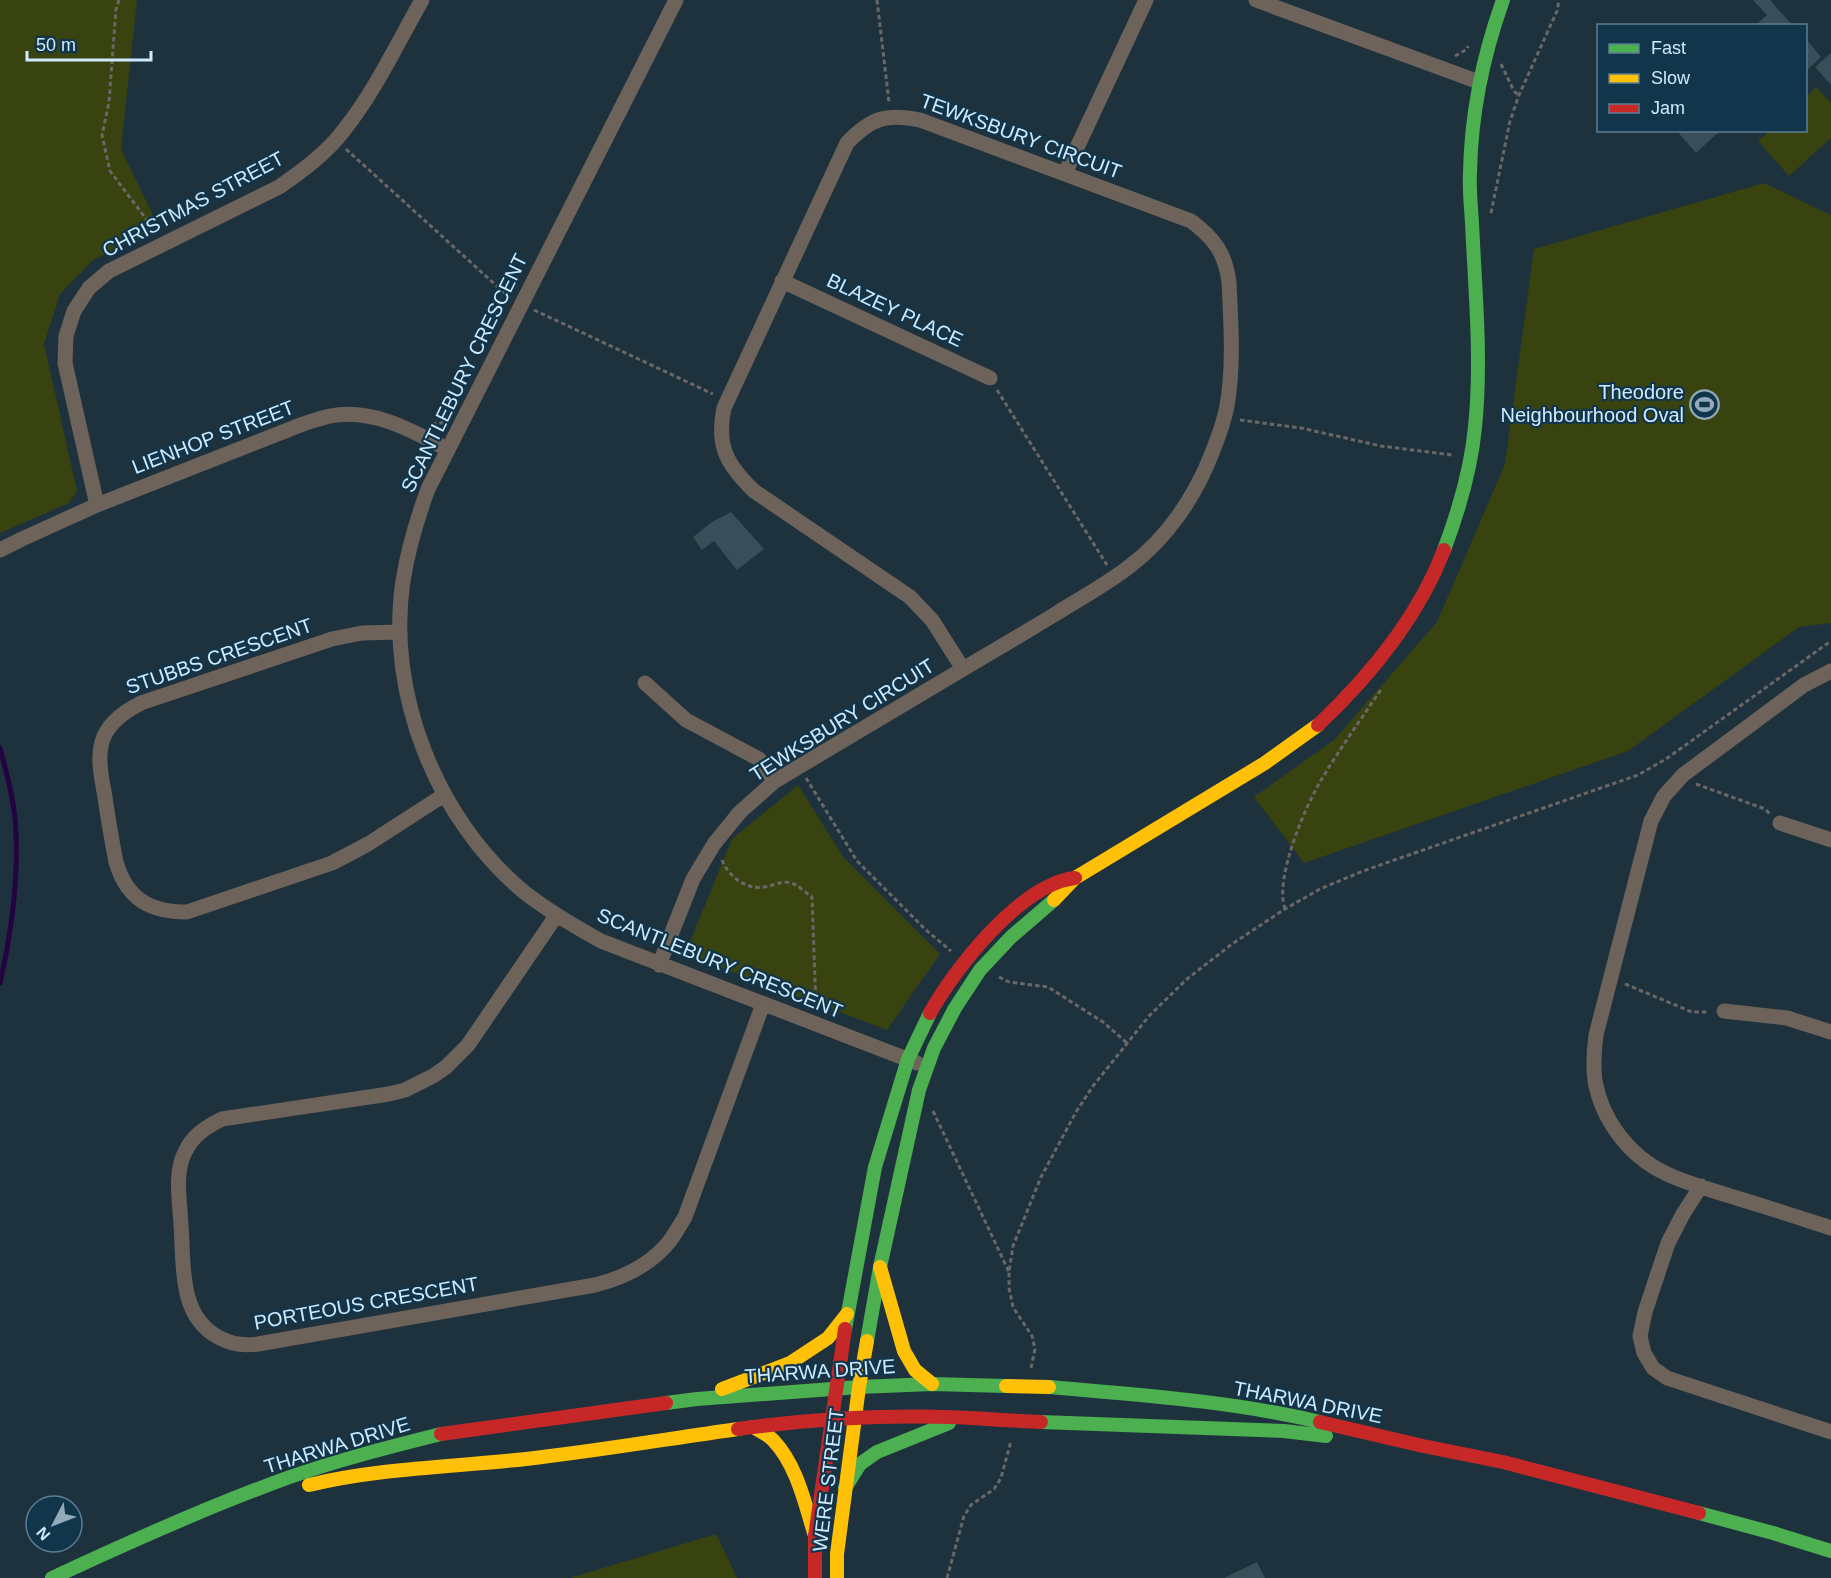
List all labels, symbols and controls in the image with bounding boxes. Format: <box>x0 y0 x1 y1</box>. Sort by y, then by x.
scale bar <box>27 24 152 62</box>
legend <box>1597 24 1807 132</box>
text: 50 m <box>36 35 76 55</box>
text: Fast <box>1651 38 1686 58</box>
text: Slow <box>1651 68 1691 88</box>
street label: TEWKSBURY CIRCUIT <box>917 89 1125 183</box>
text: Jam <box>1651 98 1685 118</box>
street label: CHRISTMAS STREET <box>99 147 287 261</box>
street label: SCANTLEBURY CRESCENT <box>397 250 531 496</box>
street label: BLAZEY PLACE <box>824 269 966 351</box>
place label: Theodore Neighbourhood Oval <box>1501 381 1684 426</box>
sports icon: Theodore Neighbourhood Oval <box>1689 388 1721 420</box>
street label: LIENHOP STREET <box>129 396 297 478</box>
street label: STUBBS CRESCENT <box>123 614 315 698</box>
street label: TEWKSBURY CIRCUIT <box>746 654 938 786</box>
street label: SCANTLEBURY CRESCENT <box>594 904 846 1022</box>
street label: PORTEOUS CRESCENT <box>252 1272 480 1334</box>
street label: THARWA DRIVE <box>744 1355 896 1387</box>
street label: THARWA DRIVE <box>1232 1377 1384 1427</box>
street label: WERE STREET <box>808 1407 848 1553</box>
street label: THARWA DRIVE <box>262 1412 412 1478</box>
north arrow <box>24 1494 84 1554</box>
text: N <box>33 1524 53 1544</box>

